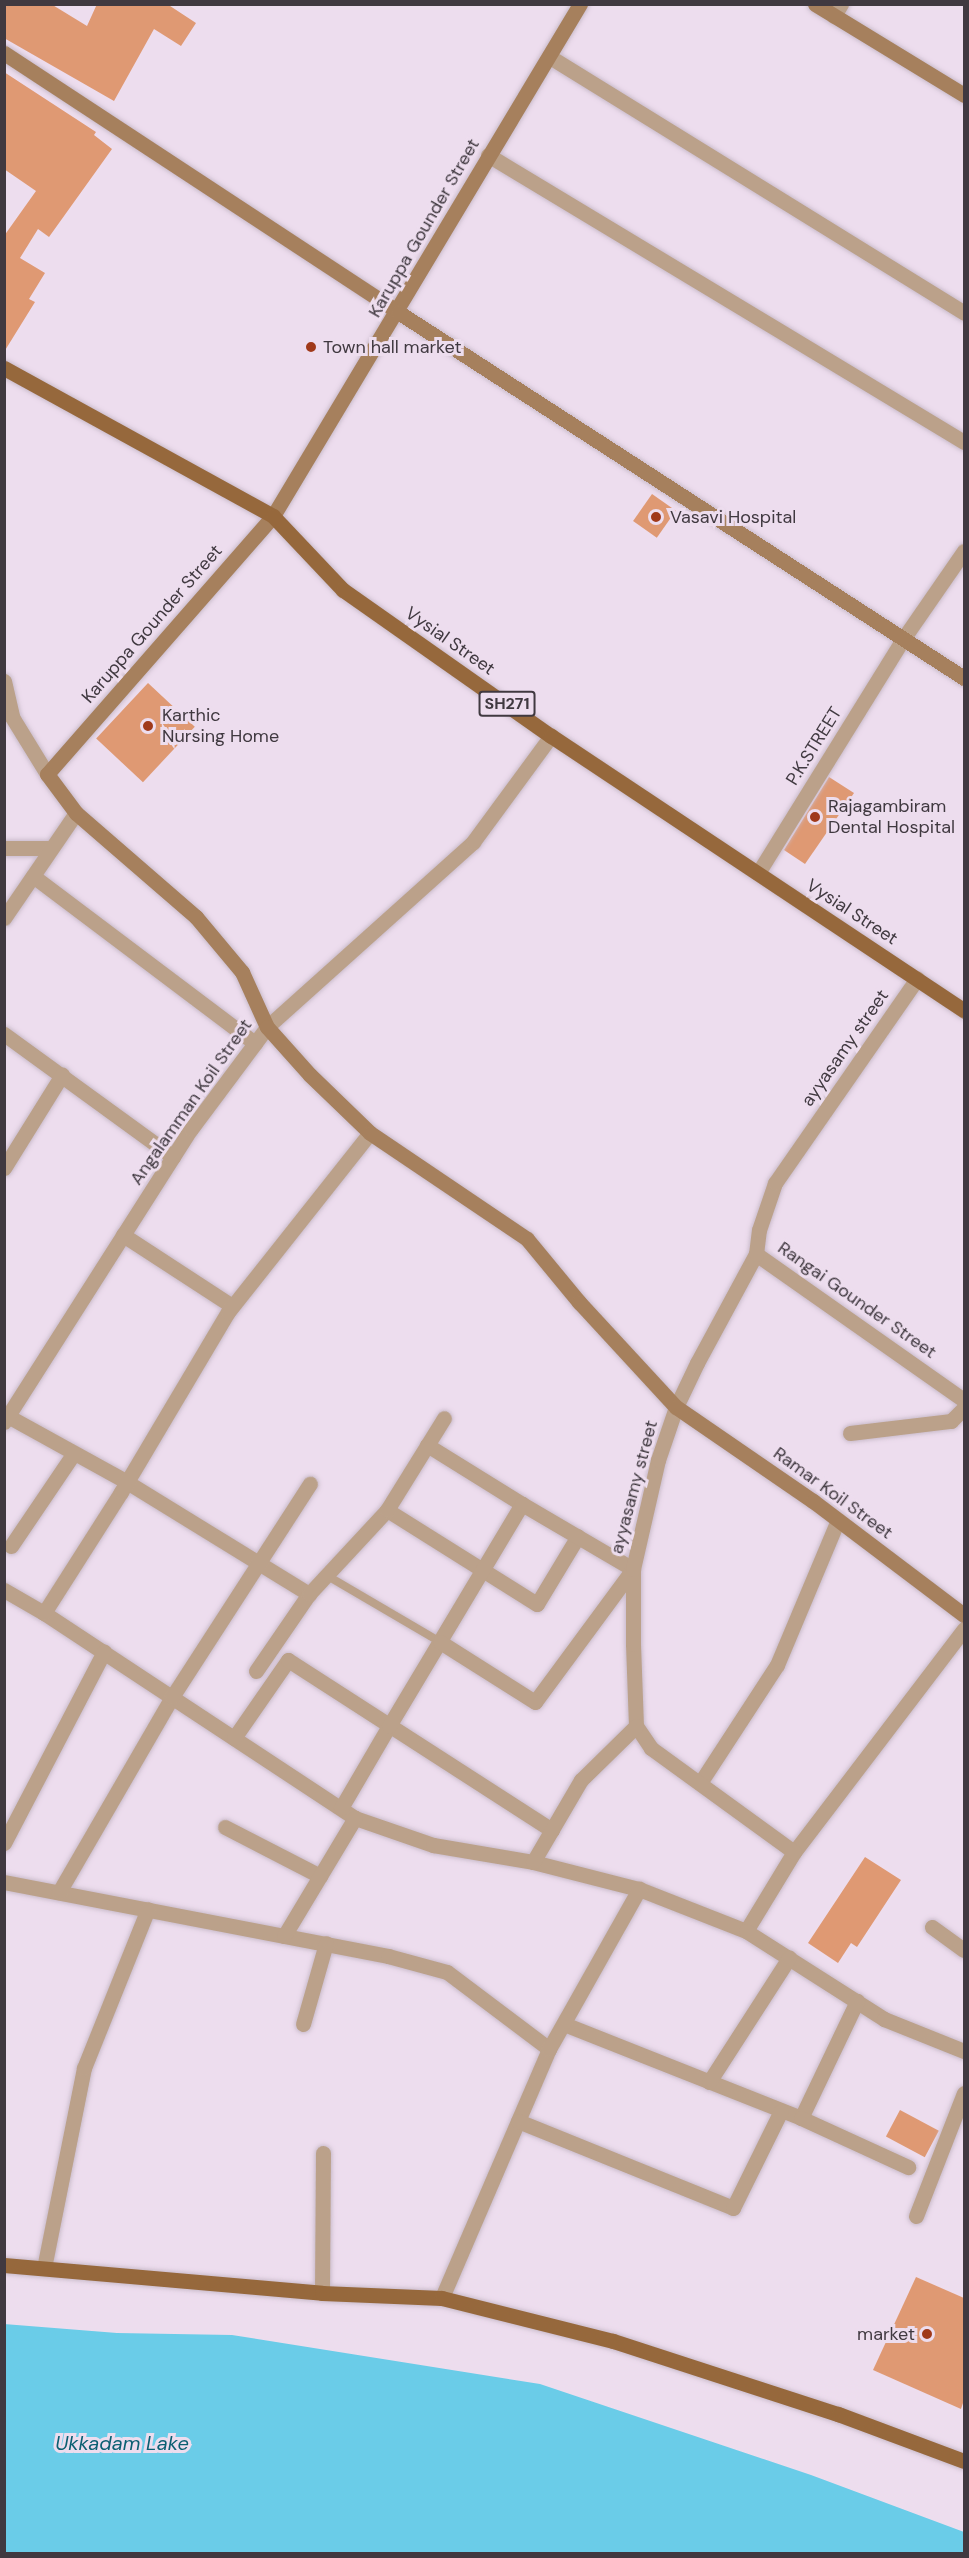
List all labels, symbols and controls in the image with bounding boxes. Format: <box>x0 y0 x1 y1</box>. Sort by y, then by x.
street label: Karuppa Gounder Street <box>364 135 484 321</box>
place label: Town hall market <box>323 336 462 358</box>
marker: Town hall market <box>304 340 318 354</box>
place label: Vasavi Hospital <box>670 506 796 528</box>
marker: Vasavi Hospital <box>647 508 665 526</box>
street label: Karuppa Gounder Street <box>77 540 227 708</box>
street label: Vysial Street <box>401 602 499 680</box>
road number: SH271 <box>478 691 536 717</box>
street label: P.K.STREET <box>781 703 847 789</box>
place label: Karthic Nursing Home <box>162 705 279 748</box>
marker: Karthic Nursing Home <box>139 717 157 735</box>
place label: Rajagambiram Dental Hospital <box>828 796 955 838</box>
marker: Rajagambiram Dental Hospital <box>806 808 824 826</box>
street label: Vysial Street <box>802 874 902 950</box>
street label: ayyasamy street <box>797 986 893 1110</box>
street label: Angalamman Koil Street <box>125 1015 257 1189</box>
street label: Rangai Gounder Street <box>774 1237 940 1363</box>
street label: ayyasamy street <box>606 1418 662 1556</box>
street label: Ramar Koil Street <box>769 1442 897 1544</box>
place label: market <box>857 2323 915 2345</box>
marker: market <box>920 2327 934 2341</box>
water label: Ukkadam Lake <box>55 2431 189 2455</box>

